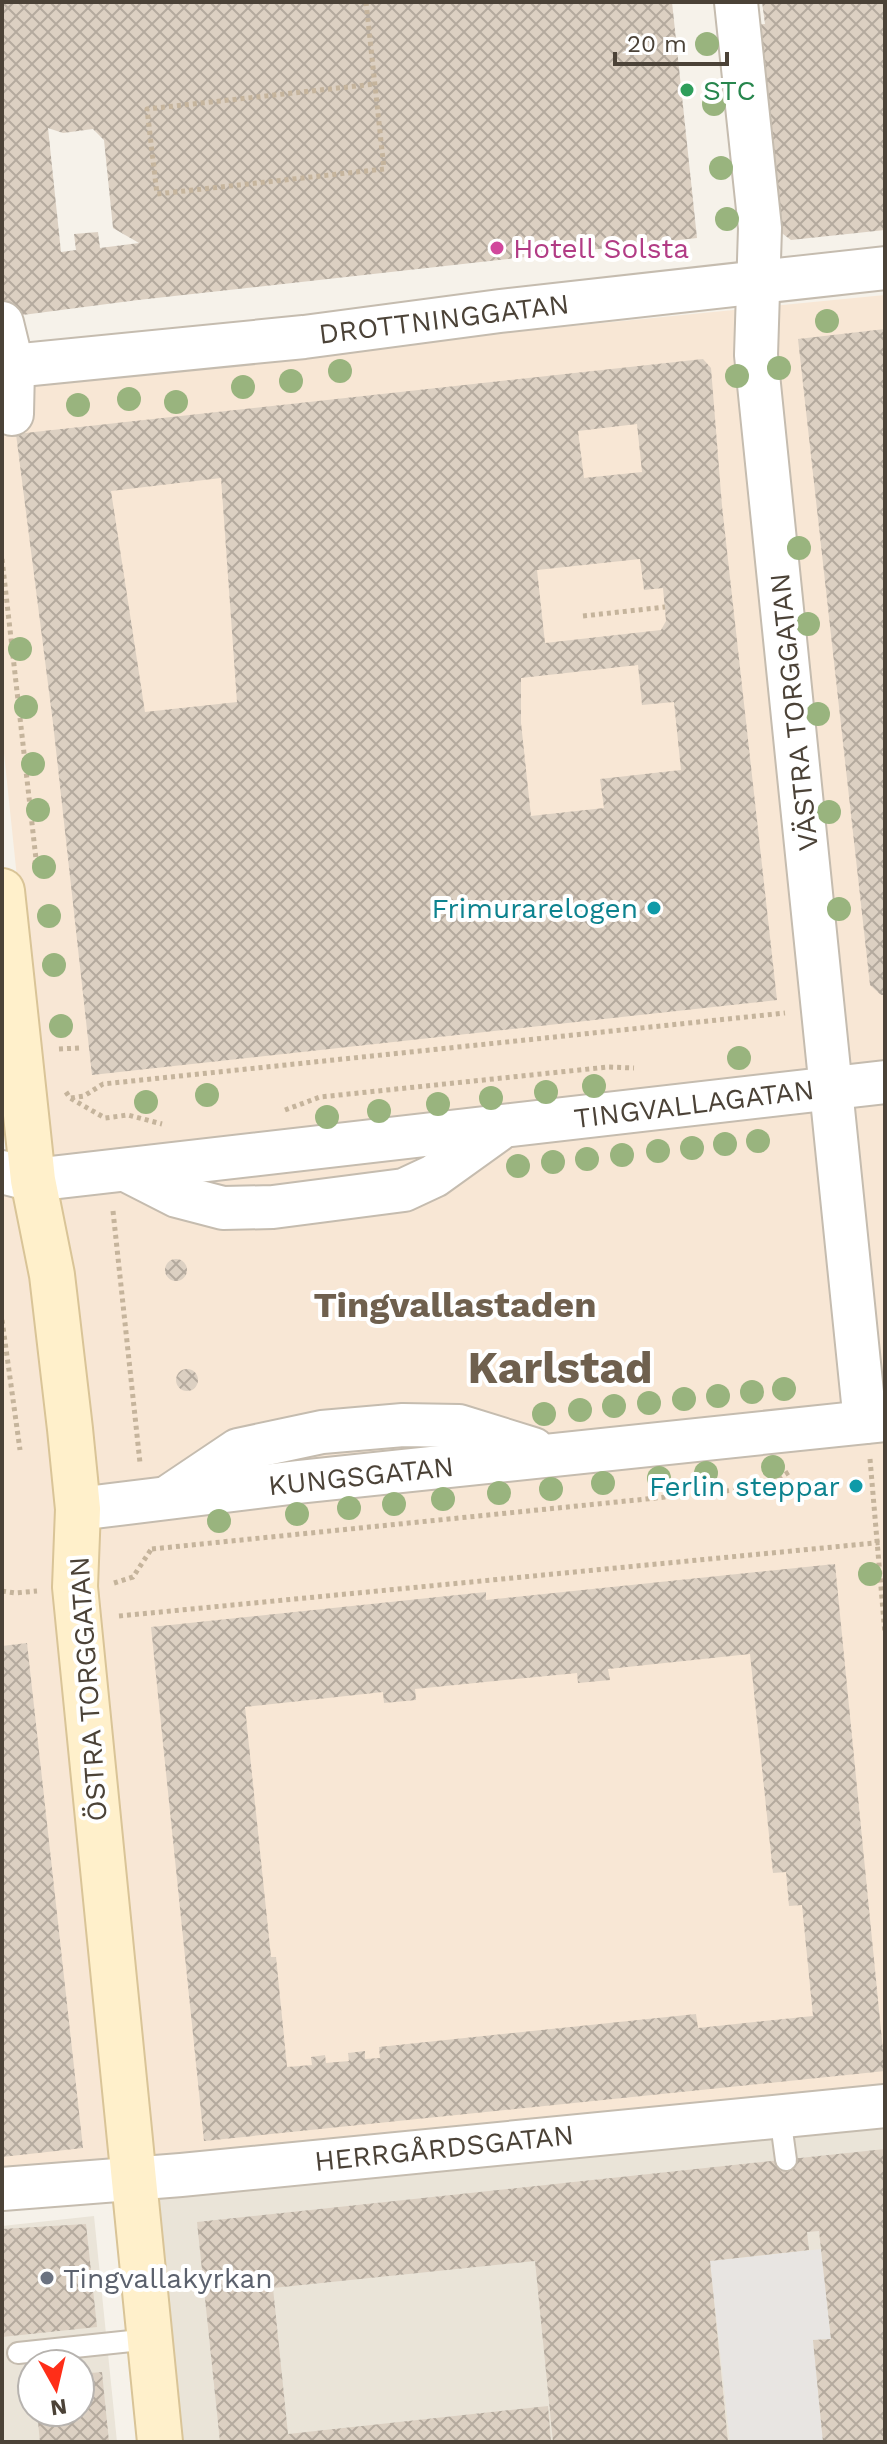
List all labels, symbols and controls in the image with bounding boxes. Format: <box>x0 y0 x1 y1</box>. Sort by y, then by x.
scale bar <box>615 16 727 66</box>
text: 20 m <box>627 30 687 58</box>
place label: STC <box>703 74 756 107</box>
marker: STC <box>678 81 696 99</box>
place label: Hotell Solsta <box>513 232 689 265</box>
marker: Hotell Solsta <box>488 239 506 257</box>
street label: DROTTNINGGATAN <box>317 287 571 351</box>
street label: VÄSTRA TORGGATAN <box>763 571 825 853</box>
place label: Frimurarelogen <box>431 892 638 925</box>
marker: Frimurarelogen <box>645 899 663 917</box>
street label: TINGVALLAGATAN <box>572 1073 816 1135</box>
district label: Tingvallastaden <box>314 1284 596 1326</box>
district label: Karlstad <box>468 1342 653 1394</box>
street label: KUNGSGATAN <box>266 1450 456 1502</box>
place label: Ferlin steppar <box>649 1470 840 1503</box>
marker: Ferlin steppar <box>847 1477 865 1495</box>
street label: ÖSTRA TORGGATAN <box>62 1555 114 1823</box>
street label: HERRGÅRDSGATAN <box>313 2118 575 2178</box>
place label: Tingvallakyrkan <box>63 2262 273 2295</box>
marker: Tingvallakyrkan <box>38 2269 56 2287</box>
north arrow <box>16 2348 96 2428</box>
text: N <box>49 2394 69 2421</box>

